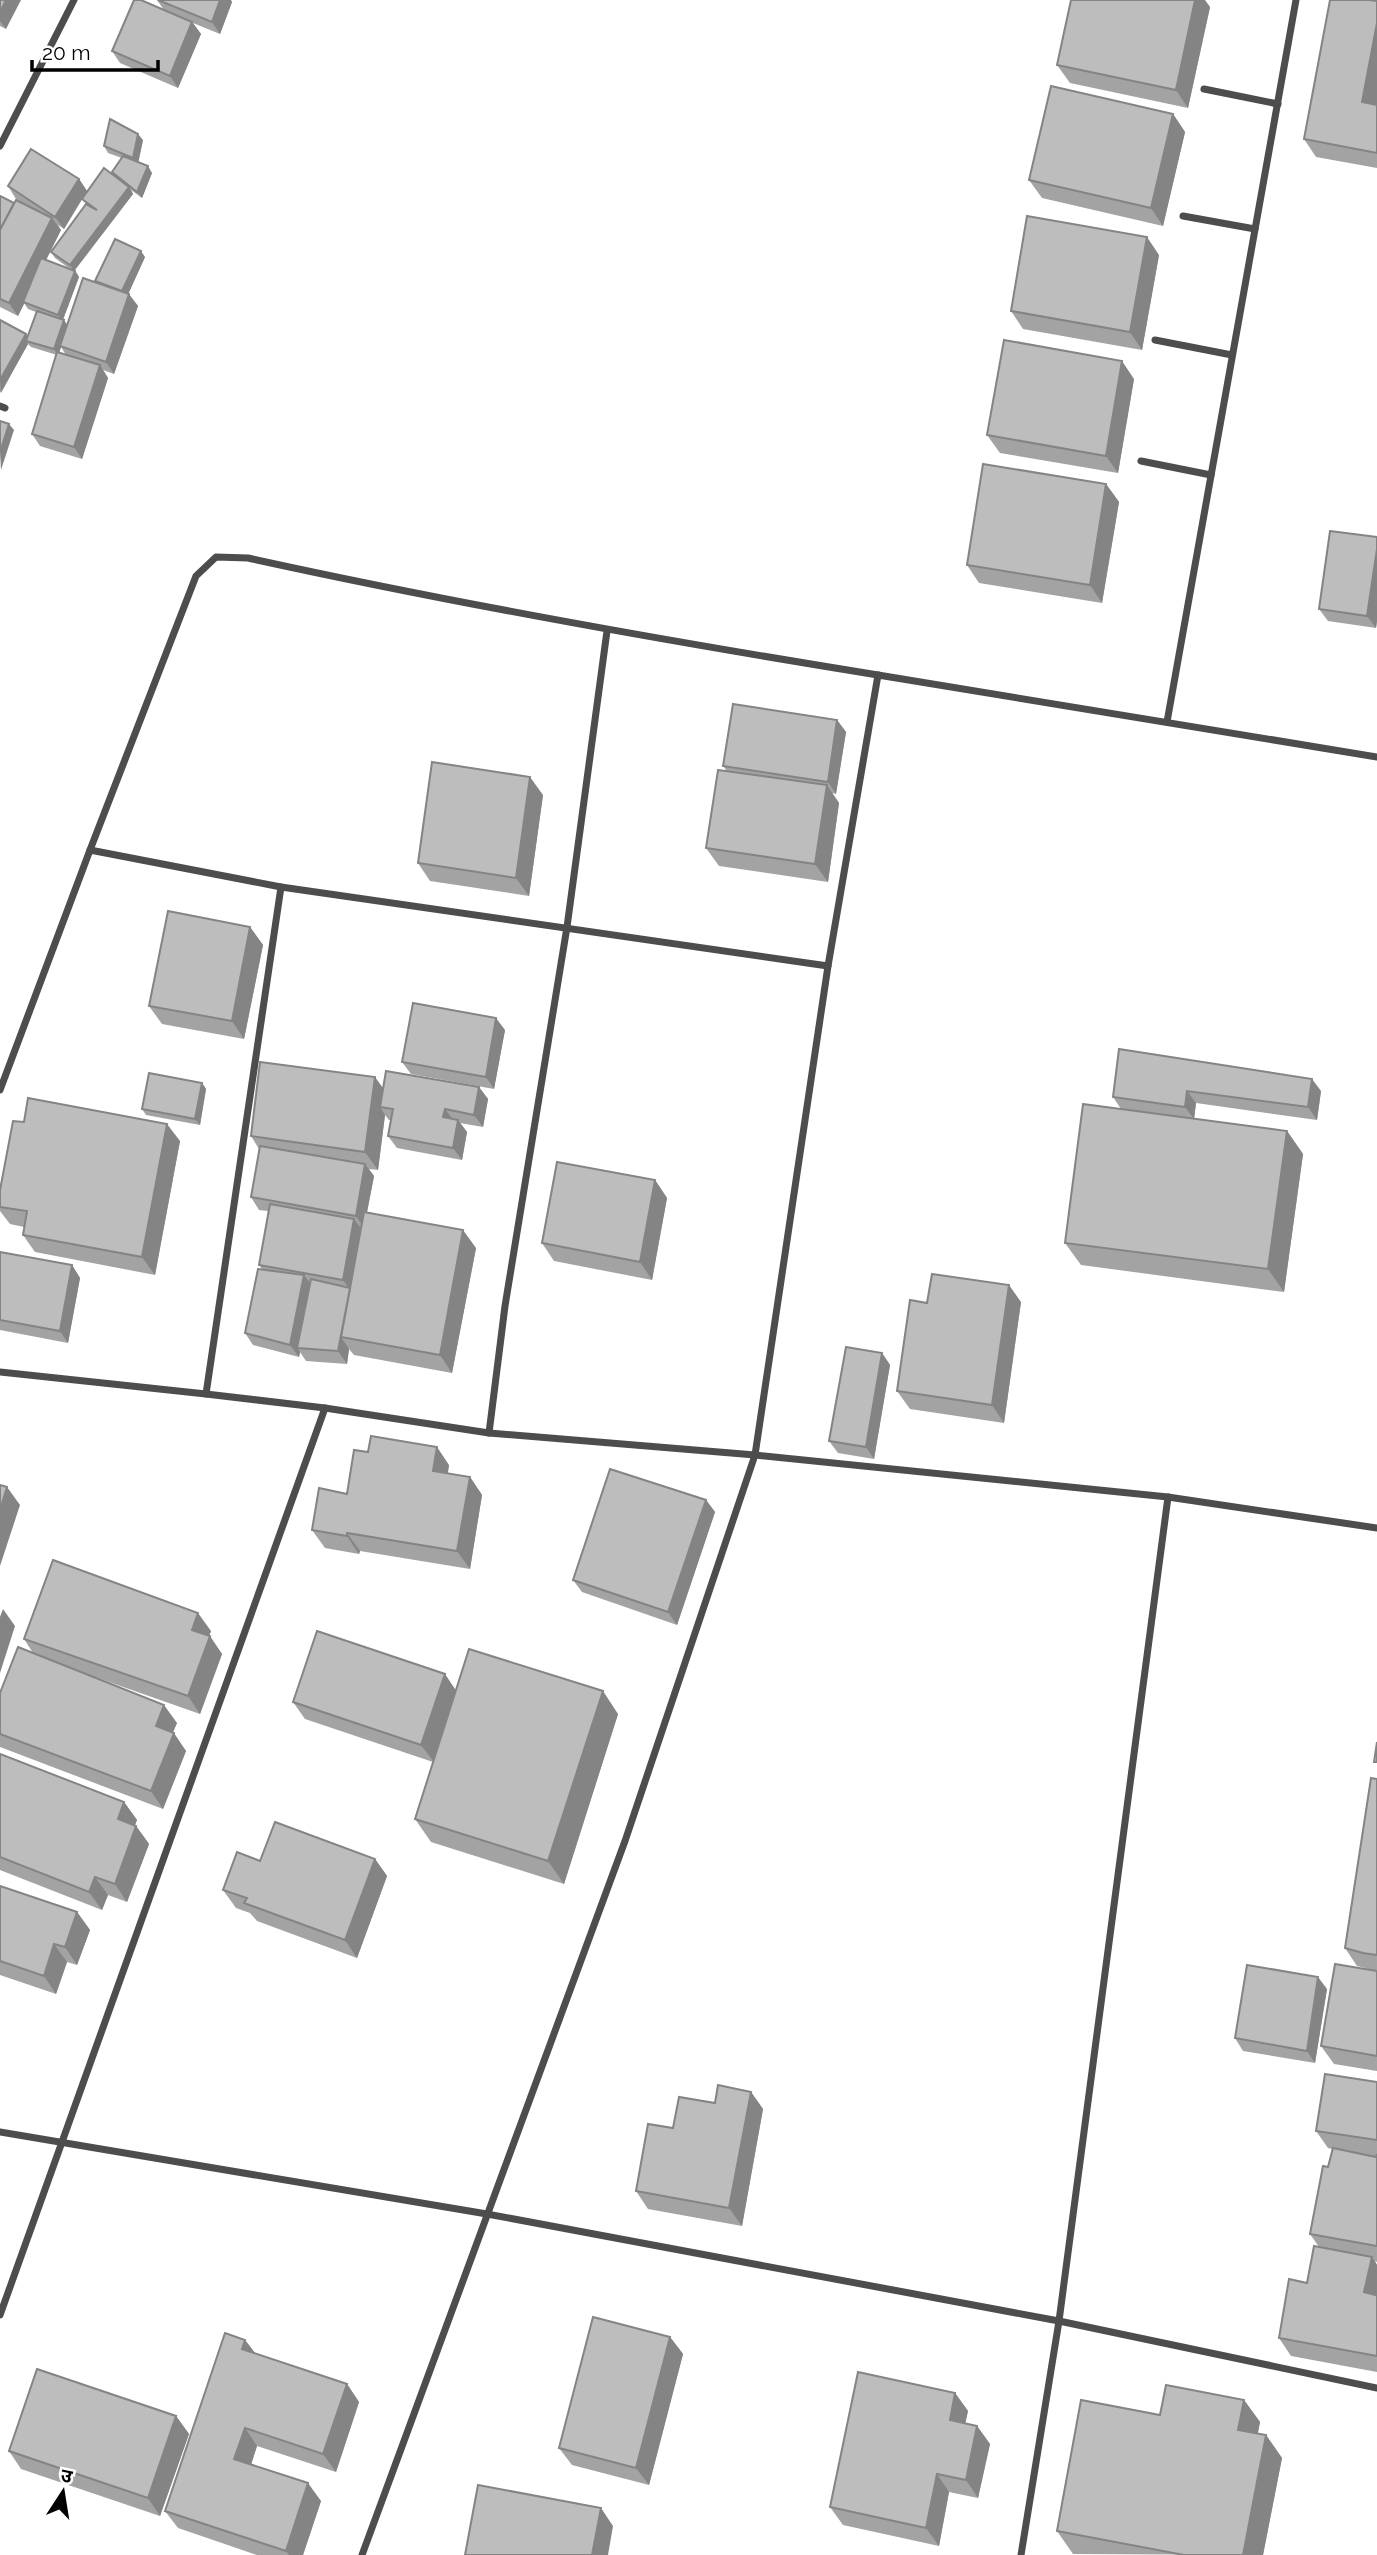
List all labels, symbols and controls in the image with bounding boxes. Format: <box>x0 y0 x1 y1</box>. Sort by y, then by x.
scale bar <box>32 28 158 72</box>
text: 20 m <box>42 40 90 65</box>
north arrow <box>28 2457 98 2527</box>
text: उ <box>59 2463 75 2487</box>

